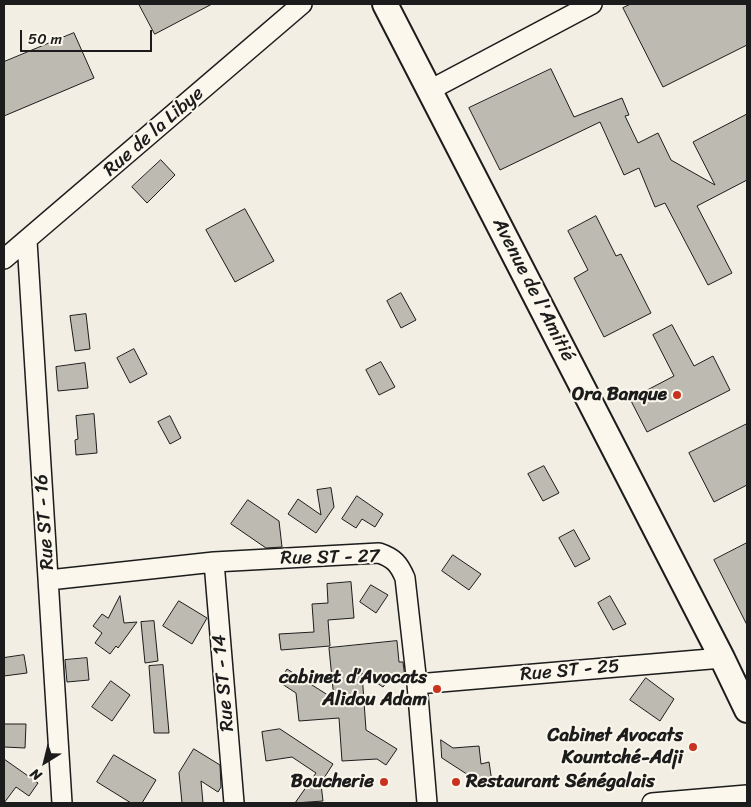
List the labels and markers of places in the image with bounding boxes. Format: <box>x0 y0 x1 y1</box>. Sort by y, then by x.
place label: Ora Banque <box>572 384 667 406</box>
marker: Ora Banque <box>671 389 683 401</box>
place label: cabinet d’Avocats Alidou Adam <box>279 667 427 711</box>
marker: cabinet d’Avocats Alidou Adam <box>431 683 443 695</box>
place label: Cabinet Avocats Kountché-Adji <box>548 725 683 769</box>
marker: Cabinet Avocats Kountché-Adji <box>687 741 699 753</box>
place label: Boucherie <box>291 771 374 793</box>
place label: Restaurant Sénégalais <box>466 771 655 793</box>
marker: Boucherie <box>378 776 390 788</box>
marker: Restaurant Sénégalais <box>450 776 462 788</box>

